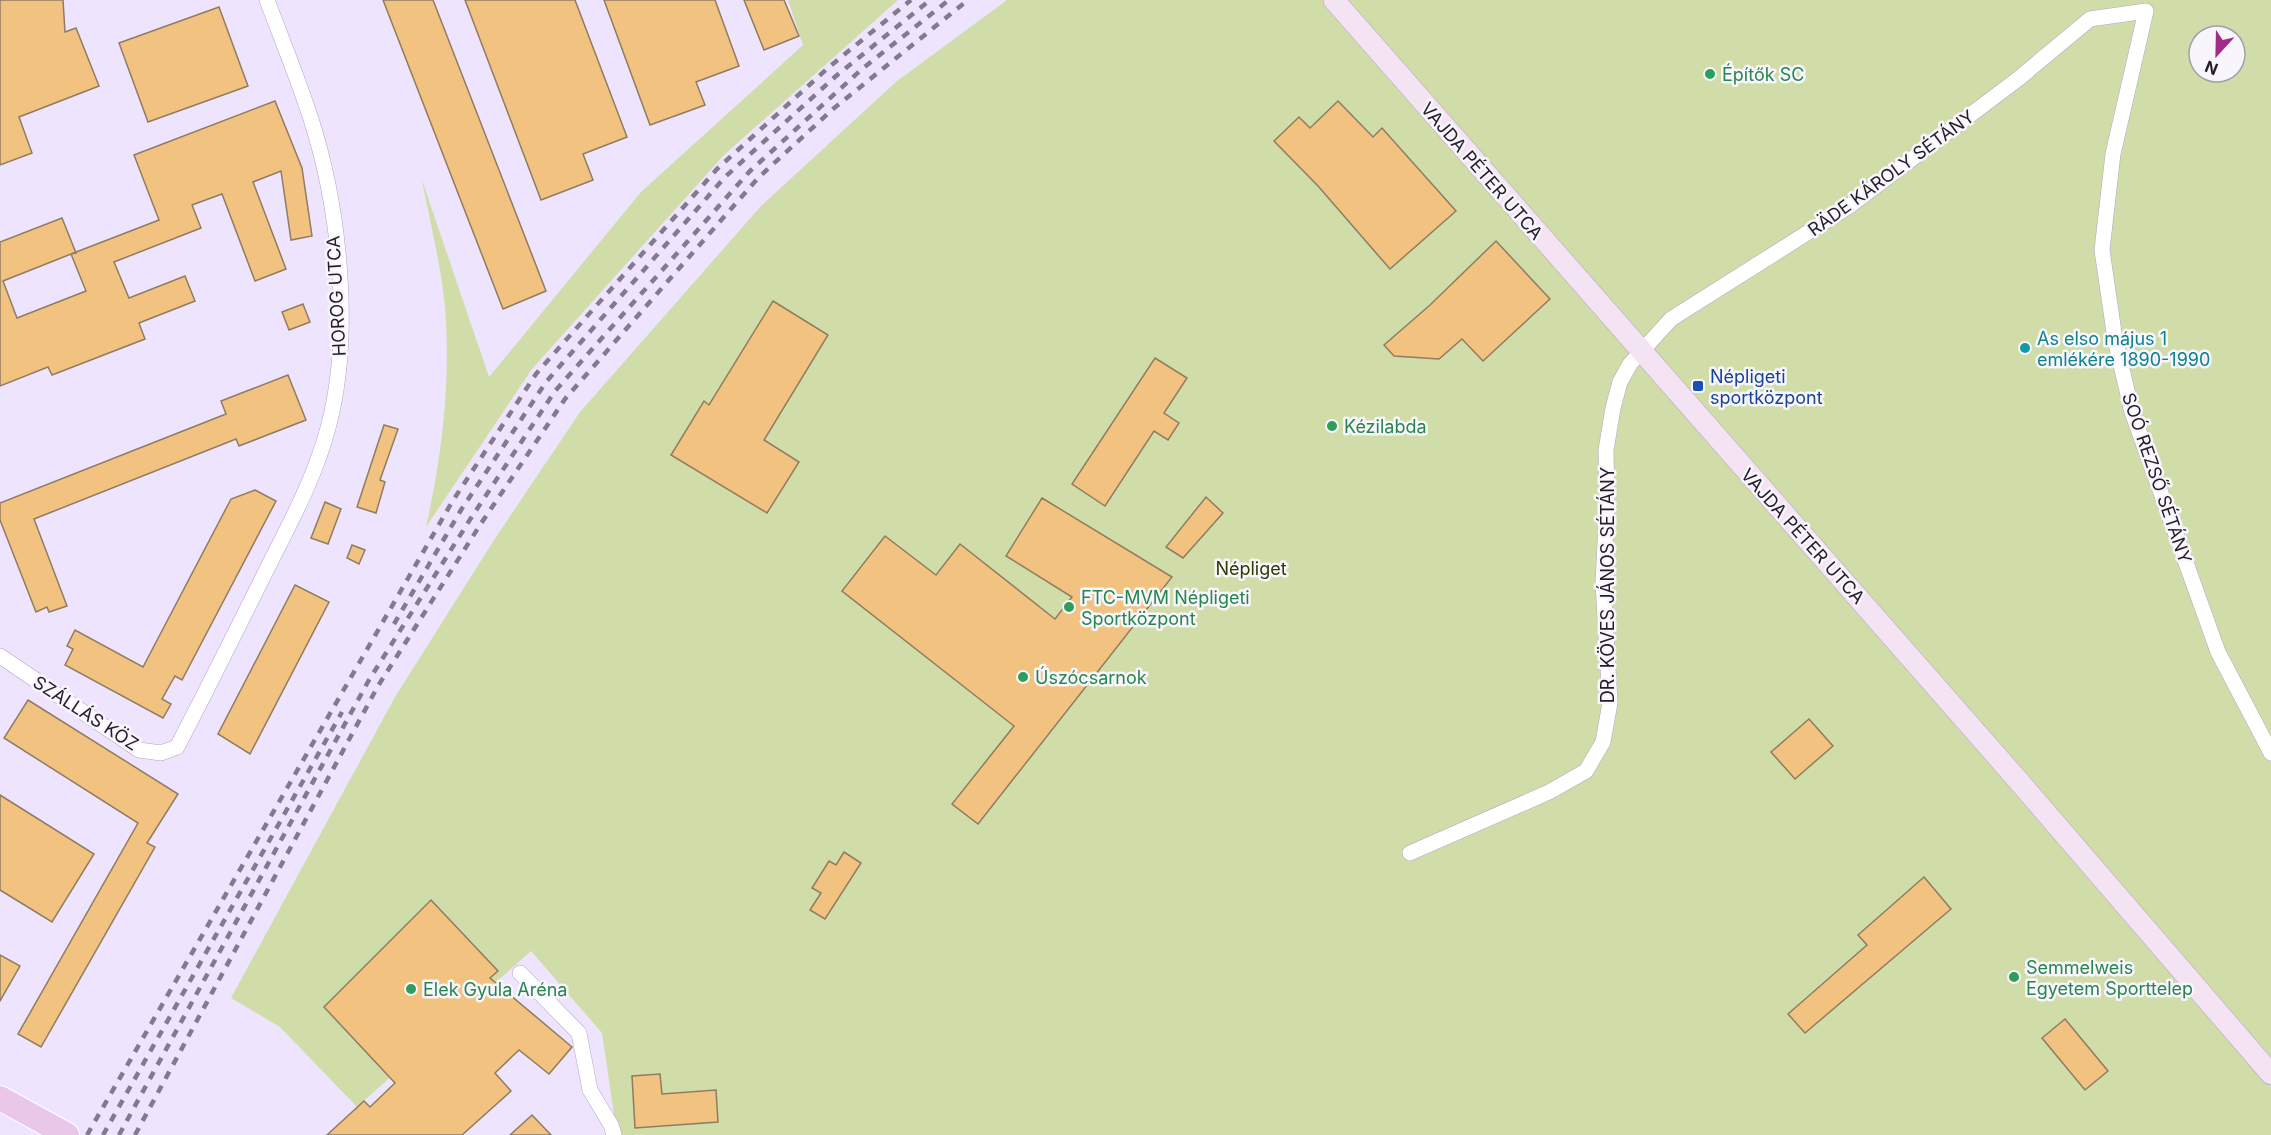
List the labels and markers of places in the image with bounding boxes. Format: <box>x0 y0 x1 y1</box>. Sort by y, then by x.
place label: Építők SC <box>1722 63 1804 85</box>
marker: Építők SC <box>1703 67 1717 81</box>
place label: As elso május 1 emlékére 1890-1990 <box>2037 328 2210 370</box>
marker: As elso május 1 emlékére 1890-1990 <box>2018 341 2032 355</box>
place label: Népligeti sportközpont <box>1710 366 1823 408</box>
marker: Népligeti sportközpont <box>1691 379 1705 393</box>
place label: Kézilabda <box>1344 416 1427 437</box>
marker: Kézilabda <box>1325 419 1339 433</box>
place label: FTC-MVM Népligeti Sportközpont <box>1081 587 1250 629</box>
marker: FTC-MVM Népligeti Sportközpont <box>1062 600 1076 614</box>
place label: Úszócsarnok <box>1035 666 1147 688</box>
marker: Úszócsarnok <box>1016 670 1030 684</box>
place label: Semmelweis Egyetem Sporttelep <box>2026 957 2193 999</box>
marker: Semmelweis Egyetem Sporttelep <box>2007 970 2021 984</box>
place label: Elek Gyula Aréna <box>423 979 567 1000</box>
marker: Elek Gyula Aréna <box>404 982 418 996</box>

